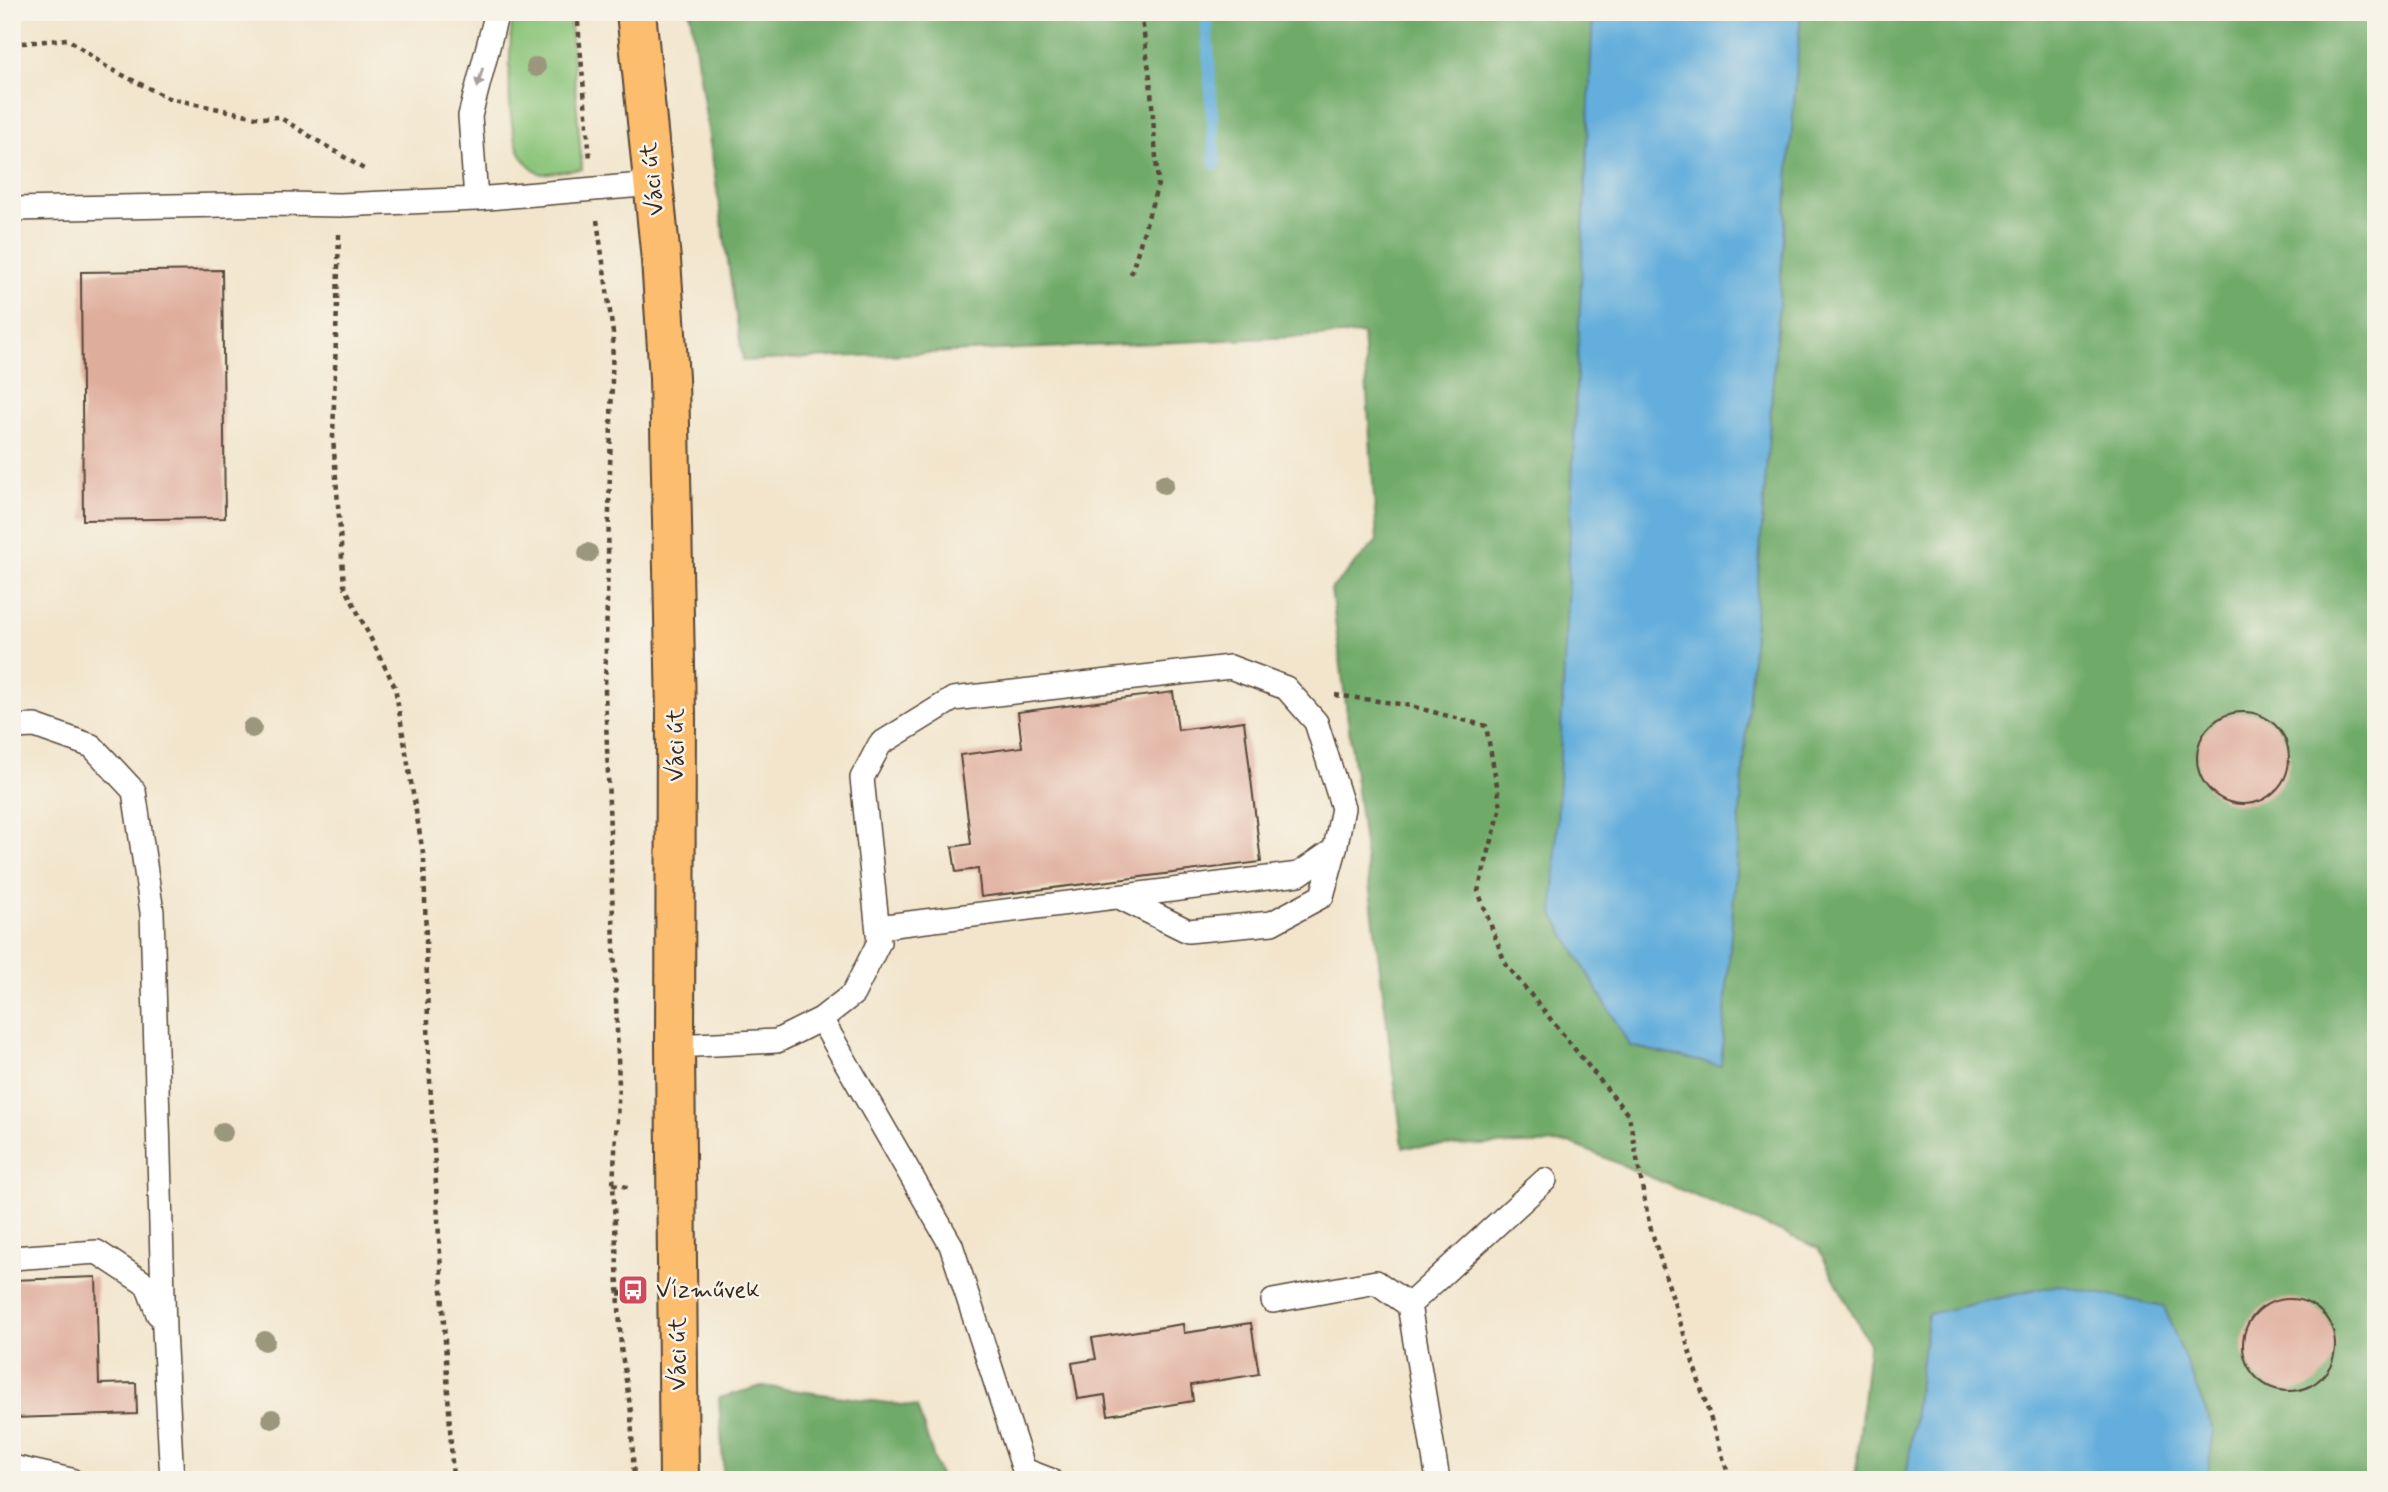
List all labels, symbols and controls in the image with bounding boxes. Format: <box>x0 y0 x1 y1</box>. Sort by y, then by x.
one-way arrow <box>474 68 484 89</box>
street label: Váci út <box>634 141 672 217</box>
street label: Váci út <box>661 708 692 782</box>
bus stop icon: Vízművek <box>616 1273 650 1307</box>
place label: Vízművek <box>656 1275 760 1306</box>
street label: Váci út <box>663 1317 694 1391</box>

